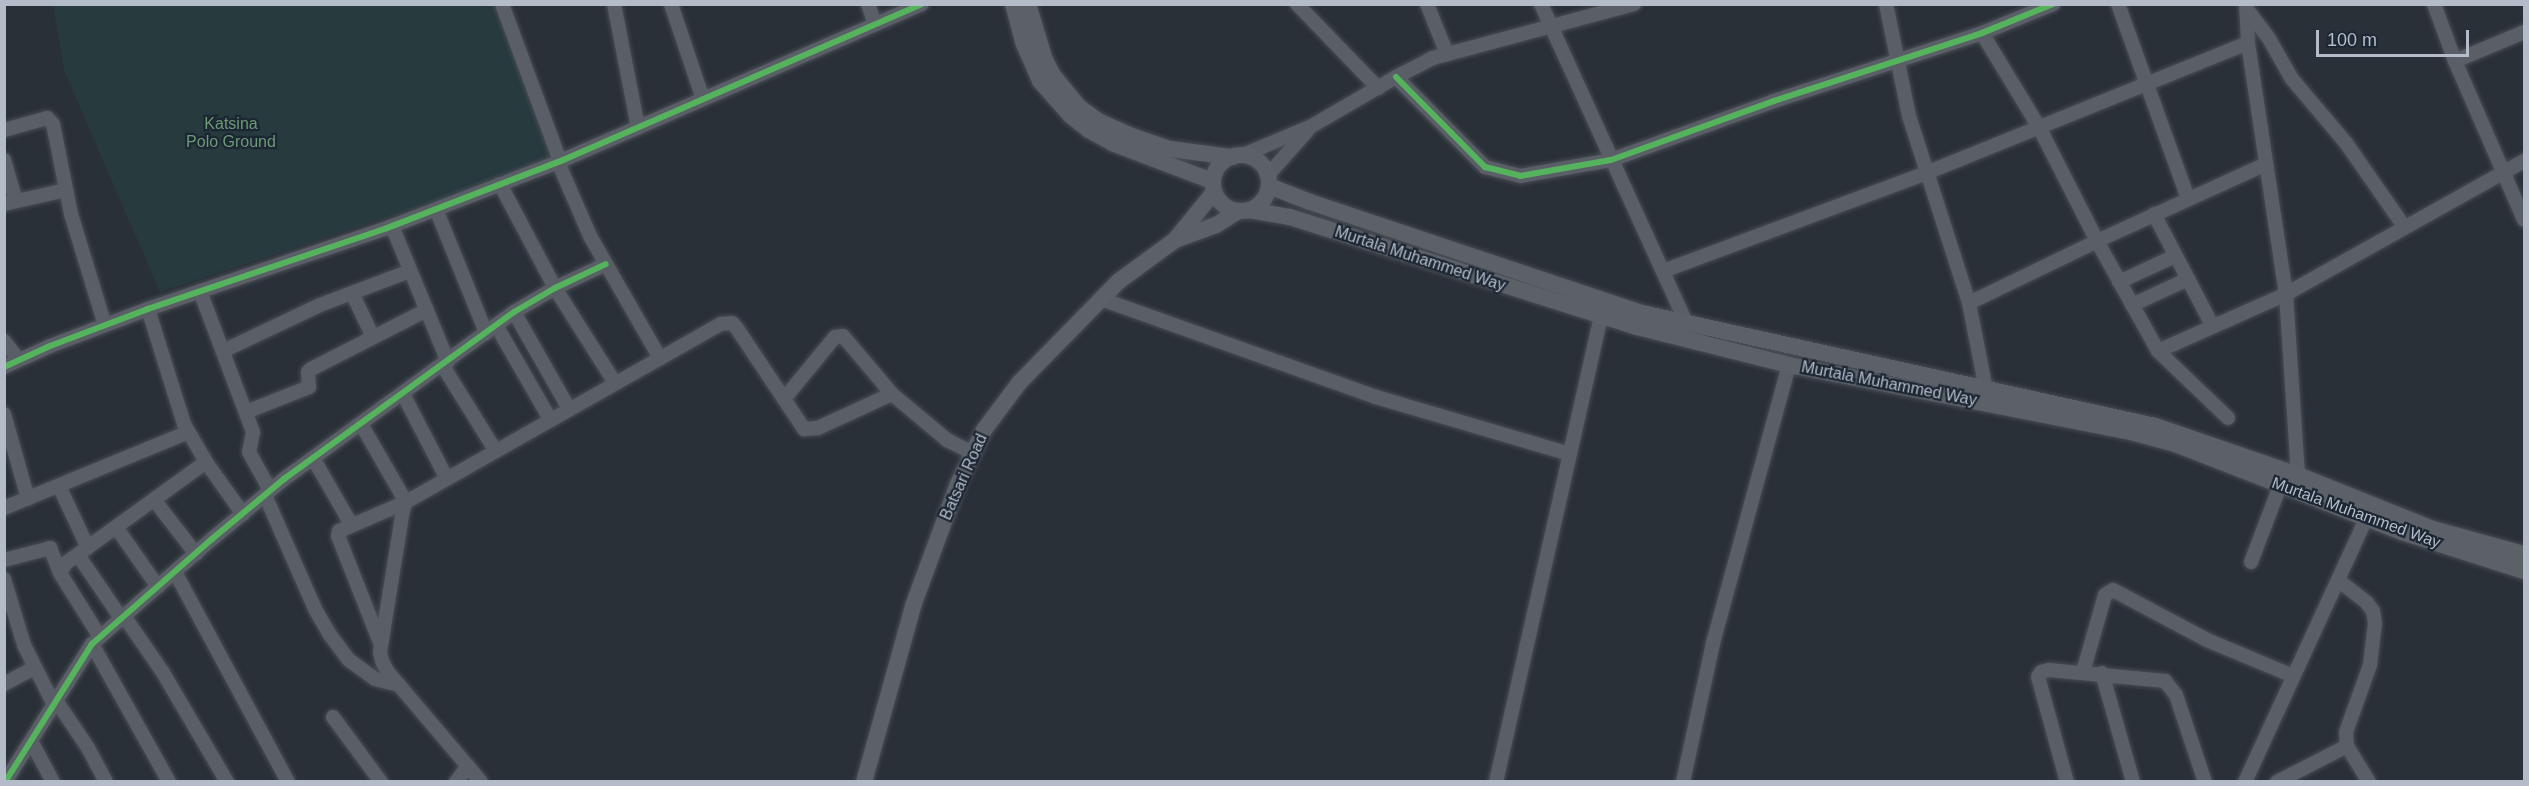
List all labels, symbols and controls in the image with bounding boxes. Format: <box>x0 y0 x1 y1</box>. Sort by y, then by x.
scale bar <box>2319 18 2472 56</box>
text: 100 m <box>2327 30 2377 50</box>
park label: Katsina Polo Ground <box>186 114 276 152</box>
street label: Murtala Muhammed Way <box>1332 222 1508 296</box>
street label: Murtala Muhammed Way <box>1800 358 1978 410</box>
street label: Batsari Road <box>936 431 992 523</box>
street label: Murtala Muhammed Way <box>2269 474 2443 552</box>

